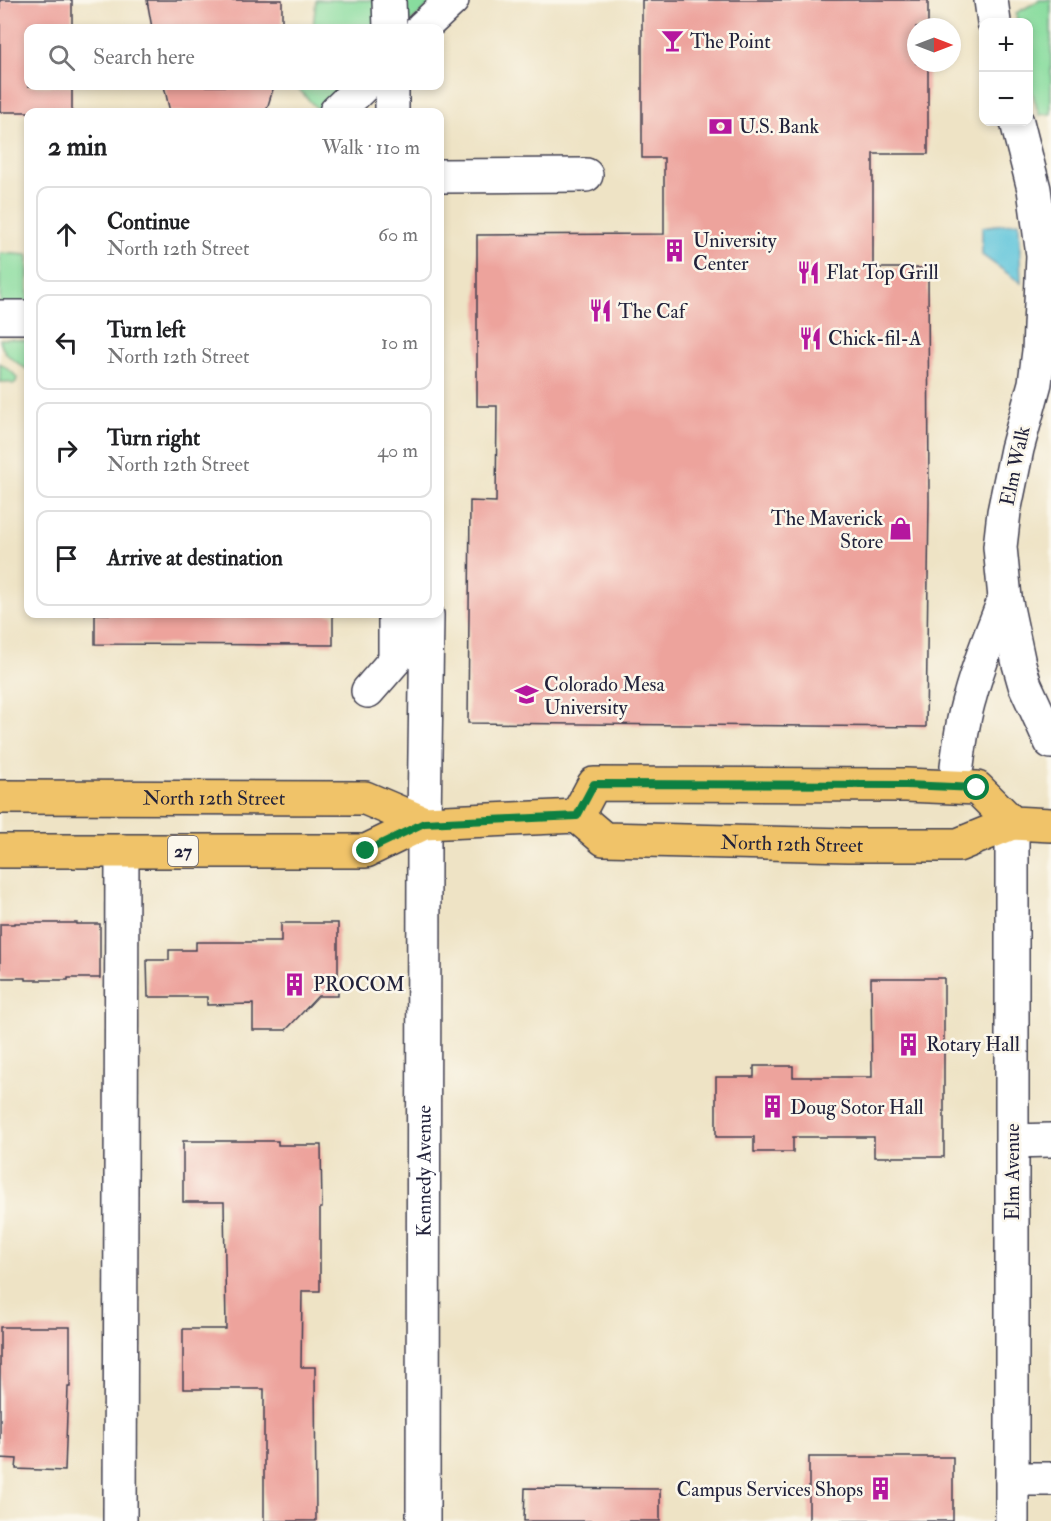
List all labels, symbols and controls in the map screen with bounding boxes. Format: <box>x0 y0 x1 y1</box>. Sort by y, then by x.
north arrow <box>907 18 961 72</box>
map controls <box>979 18 1033 126</box>
button: + <box>979 18 1033 72</box>
search box <box>24 24 444 90</box>
bar icon: The Point <box>659 28 685 54</box>
place label: The Point <box>690 29 771 54</box>
icon: search <box>45 41 78 74</box>
text: Search here <box>93 43 195 71</box>
button: − <box>979 72 1033 126</box>
bank icon: U.S. Bank <box>708 113 734 139</box>
place label: U.S. Bank <box>739 114 820 139</box>
text: 2 min <box>48 131 107 163</box>
text: Walk · 110 m <box>322 135 420 160</box>
text: Continue <box>107 208 190 236</box>
icon: ahead <box>50 218 83 251</box>
text: 60 m <box>378 222 418 247</box>
place label: University Center <box>693 228 778 276</box>
text: North 12th Street <box>107 236 249 261</box>
building icon: University Center <box>662 238 688 264</box>
restaurant icon: Flat Top Grill <box>795 259 821 285</box>
place label: Flat Top Grill <box>826 260 939 286</box>
restaurant icon: The Caf <box>587 298 613 324</box>
place label: The Caf <box>618 299 689 324</box>
text: Turn left <box>107 316 186 344</box>
restaurant icon: Chick-fil-A <box>797 325 823 351</box>
icon: left <box>50 326 83 359</box>
place label: Chick-fil-A <box>828 326 922 351</box>
text: 10 m <box>381 330 418 355</box>
text: North 12th Street <box>107 344 249 369</box>
street label: Elm Walk <box>994 423 1036 508</box>
text: Turn right <box>107 424 200 452</box>
icon: right <box>50 434 83 467</box>
text: 40 m <box>377 438 418 463</box>
text: North 12th Street <box>107 452 249 477</box>
place label: The Maverick Store <box>771 506 883 554</box>
shop icon: The Maverick Store <box>888 516 914 542</box>
icon: arrive <box>50 542 83 575</box>
text: Arrive at destination <box>107 544 283 572</box>
place label: Colorado Mesa University <box>544 672 665 720</box>
school or university icon: Colorado Mesa University <box>513 682 539 708</box>
route start <box>963 774 989 800</box>
street label: North 12th Street <box>143 785 286 810</box>
street label: North 12th Street <box>720 829 864 858</box>
road number: 27 <box>168 836 198 866</box>
route end <box>352 837 378 863</box>
building icon: PROCOM <box>282 971 308 997</box>
place label: PROCOM <box>313 972 405 997</box>
building icon: Rotary Hall <box>895 1031 921 1057</box>
place label: Rotary Hall <box>926 1032 1020 1057</box>
building icon: Doug Sotor Hall <box>759 1094 785 1120</box>
place label: Doug Sotor Hall <box>790 1095 924 1120</box>
street label: Kennedy Avenue <box>411 1105 436 1237</box>
street label: Elm Avenue <box>1000 1123 1025 1221</box>
building icon: Campus Services Shops <box>868 1476 894 1502</box>
place label: Campus Services Shops <box>677 1477 863 1503</box>

